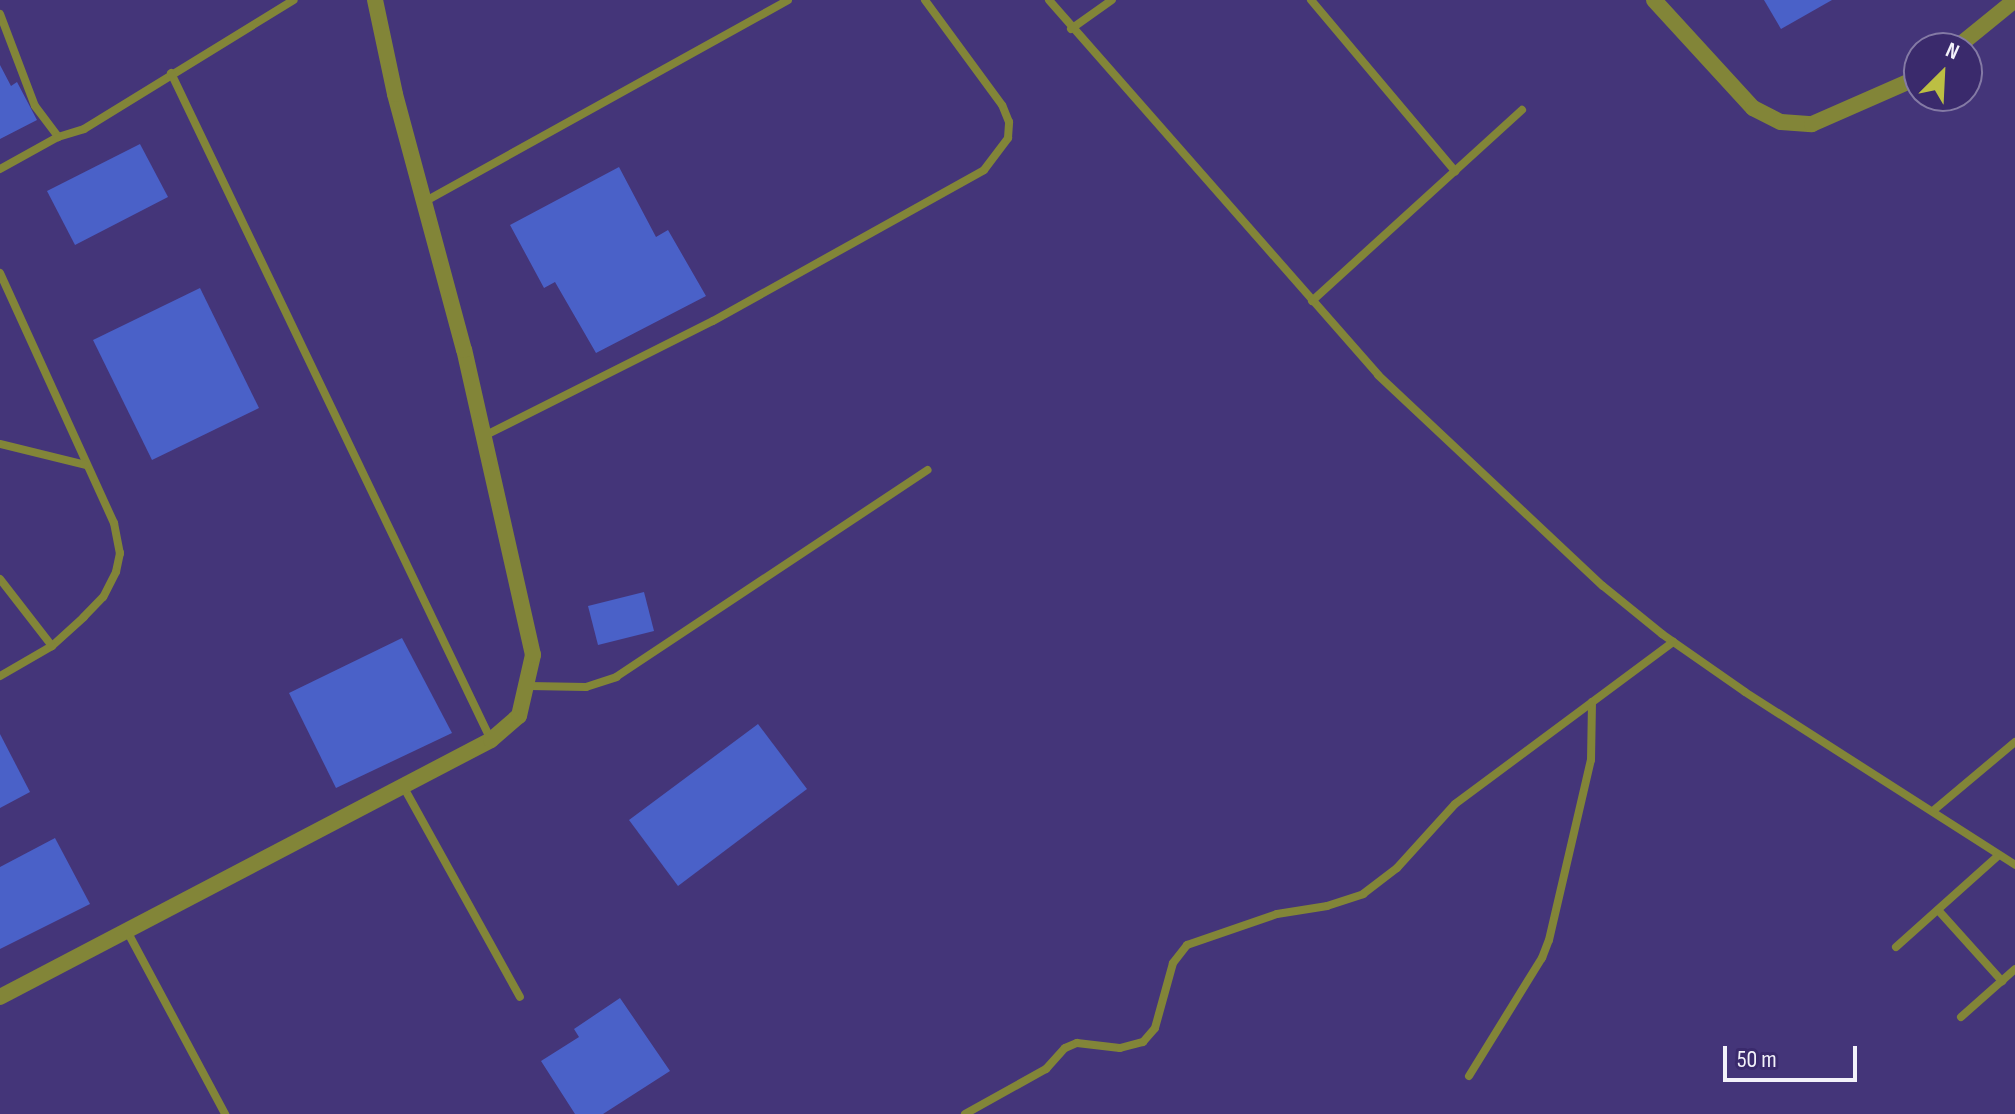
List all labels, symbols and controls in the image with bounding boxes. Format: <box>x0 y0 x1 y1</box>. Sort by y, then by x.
north arrow <box>1903 32 1983 112</box>
text: N <box>1941 37 1963 66</box>
scale bar <box>1727 1030 1861 1080</box>
text: 50 m <box>1737 1045 1777 1074</box>

